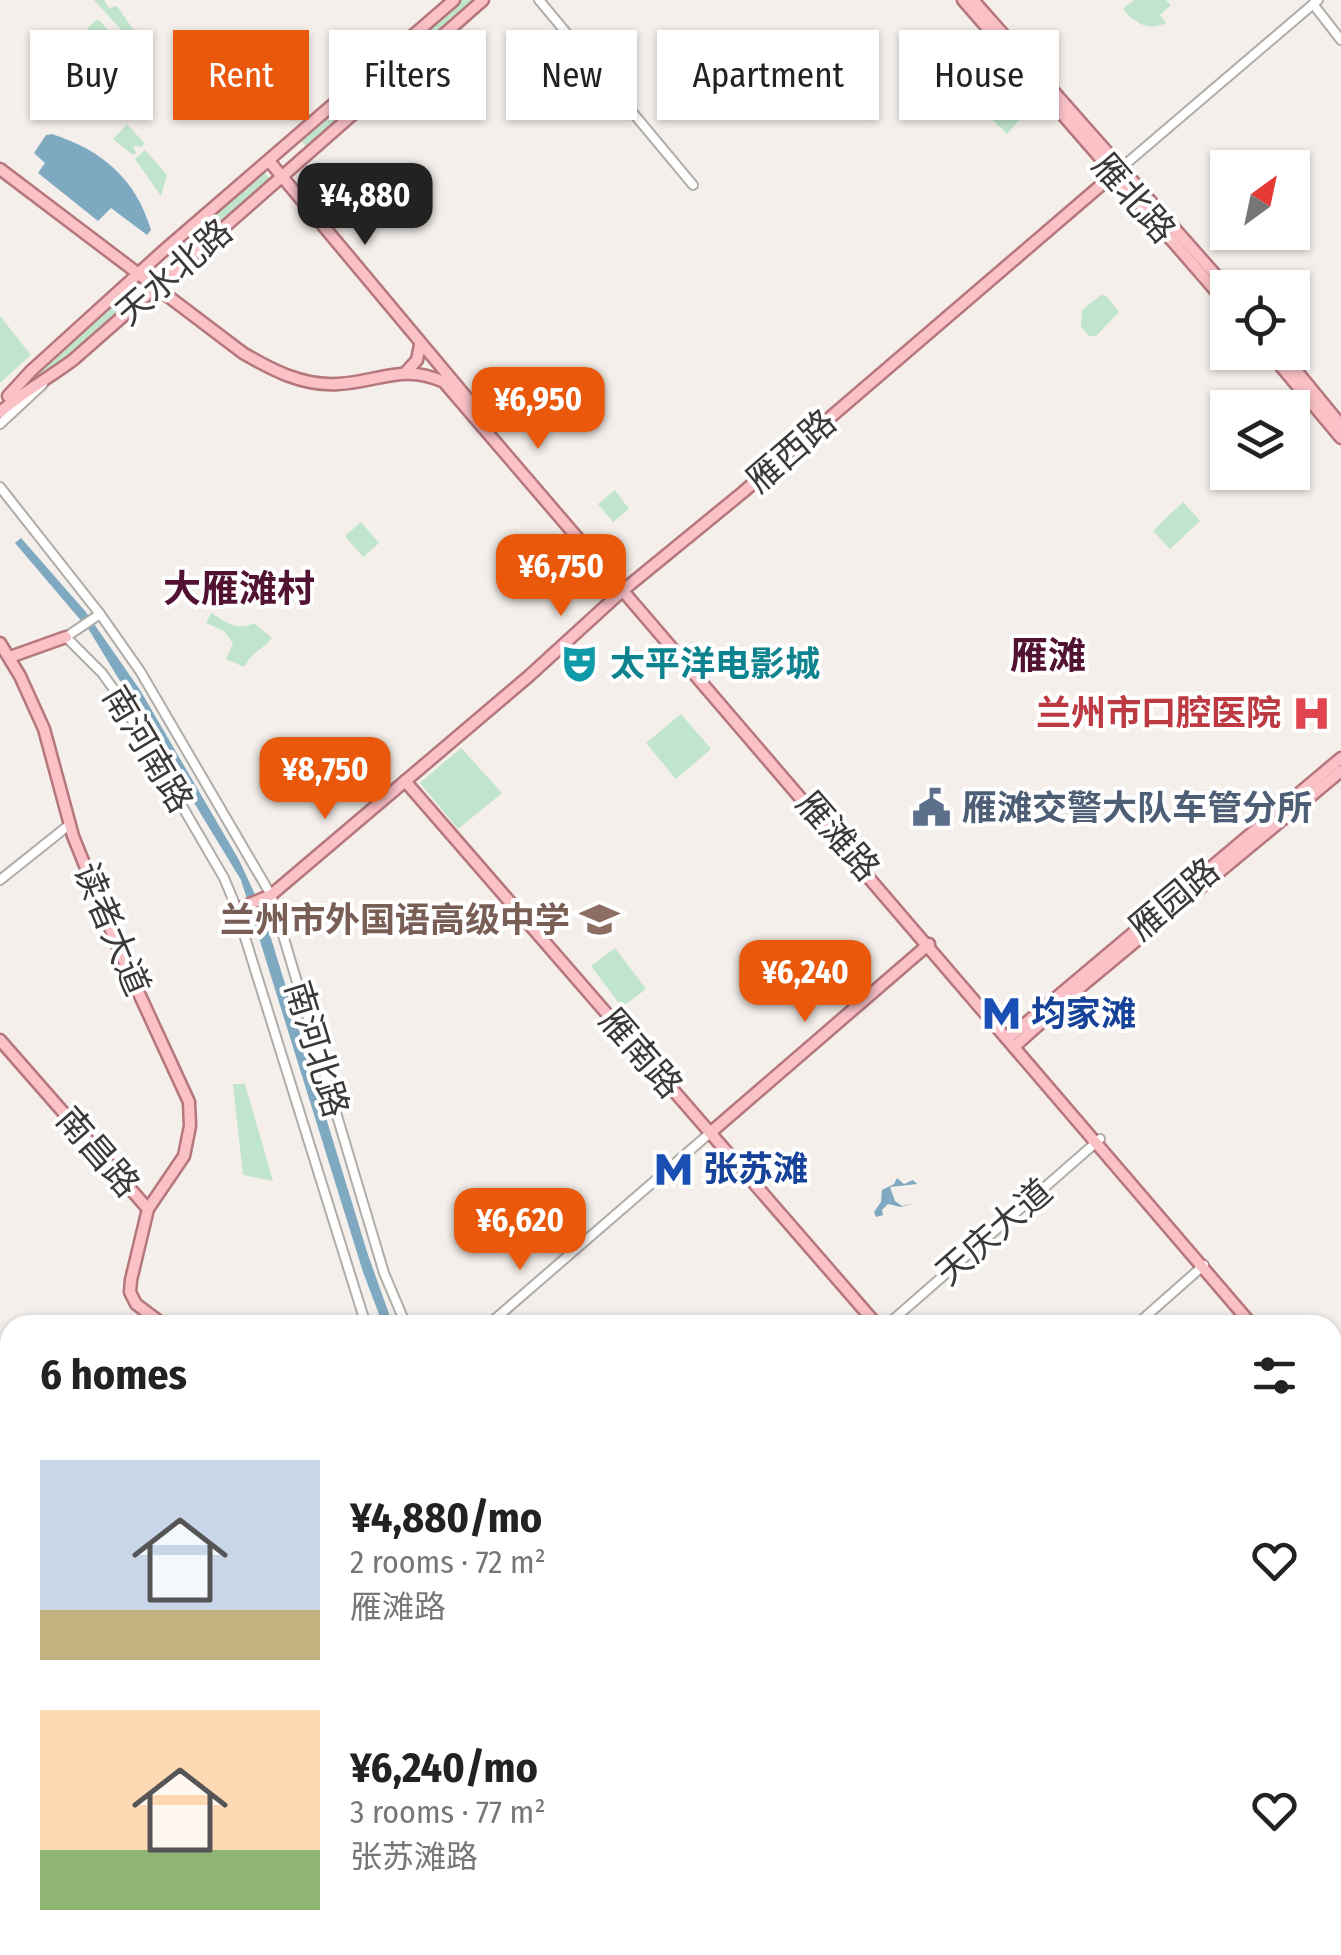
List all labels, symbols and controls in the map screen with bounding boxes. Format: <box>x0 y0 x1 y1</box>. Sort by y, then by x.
chip: Buy <box>30 30 153 120</box>
chip: Rent <box>173 30 309 120</box>
chip: Filters <box>329 30 486 120</box>
chip: New <box>506 30 637 120</box>
chip: Apartment <box>657 30 879 120</box>
chip: House <box>899 30 1059 120</box>
street label: 雁北路 <box>1084 145 1184 251</box>
north arrow <box>1210 150 1310 250</box>
map controls <box>1210 150 1310 490</box>
pin: ¥4,880 <box>284 163 446 248</box>
text: ¥4,880 <box>320 176 410 214</box>
street label: 天水北路 <box>107 210 241 334</box>
button: locate <box>1210 270 1310 370</box>
pin: ¥6,950 <box>457 367 619 452</box>
text: ¥6,950 <box>494 380 582 418</box>
button: layers <box>1210 390 1310 490</box>
street label: 雁西路 <box>738 401 844 501</box>
pin: ¥6,750 <box>480 534 642 619</box>
text: ¥6,750 <box>518 547 604 585</box>
district label: 大雁滩村 <box>163 566 315 612</box>
district label: 雁滩 <box>1010 633 1086 679</box>
theatre icon: 太平洋电影城 <box>559 643 601 685</box>
place label: 太平洋电影城 <box>610 643 820 685</box>
street label: 南河南路 <box>94 678 202 820</box>
place label: 兰州市口腔医院 <box>1036 692 1281 734</box>
hospital icon: 兰州市口腔医院 <box>1290 692 1332 734</box>
pin: ¥8,750 <box>244 737 406 822</box>
text: ¥8,750 <box>282 750 368 788</box>
street label: 雁滩路 <box>788 783 888 889</box>
public building icon: 雁滩交警大队车管分所 <box>911 787 953 829</box>
place label: 雁滩交警大队车管分所 <box>962 787 1312 829</box>
street label: 雁园路 <box>1120 849 1228 949</box>
street label: 读者大道 <box>65 856 159 1002</box>
place label: 兰州市外国语高级中学 <box>220 899 570 941</box>
school or university icon: 兰州市外国语高级中学 <box>579 899 621 941</box>
pin: ¥6,240 <box>724 940 886 1025</box>
text: ¥6,240 <box>761 953 849 991</box>
street label: 南河北路 <box>276 976 358 1122</box>
metro station icon: 均家滩 <box>980 993 1022 1035</box>
place label: 均家滩 <box>1031 993 1136 1035</box>
street label: 雁南路 <box>591 1000 691 1106</box>
street label: 南昌路 <box>48 1099 148 1205</box>
metro station icon: 张苏滩 <box>652 1148 694 1190</box>
place label: 张苏滩 <box>703 1148 808 1190</box>
street label: 天庆大道 <box>927 1170 1061 1294</box>
pin: ¥6,620 <box>439 1188 601 1273</box>
text: ¥6,620 <box>476 1201 564 1239</box>
icon: filters <box>1247 1348 1302 1403</box>
text: 6 homes <box>40 1350 187 1400</box>
text: ¥4,880/mo <box>350 1493 542 1543</box>
icon: home <box>120 1500 240 1620</box>
icon: heart <box>1247 1533 1302 1588</box>
text: 2 rooms · 72 m² <box>350 1543 546 1581</box>
text: 雁滩路 <box>350 1588 446 1626</box>
text: ¥6,240/mo <box>350 1743 538 1793</box>
icon: home <box>120 1750 240 1870</box>
icon: heart <box>1247 1783 1302 1838</box>
text: 3 rooms · 77 m² <box>350 1793 546 1831</box>
text: 张苏滩路 <box>350 1838 478 1876</box>

